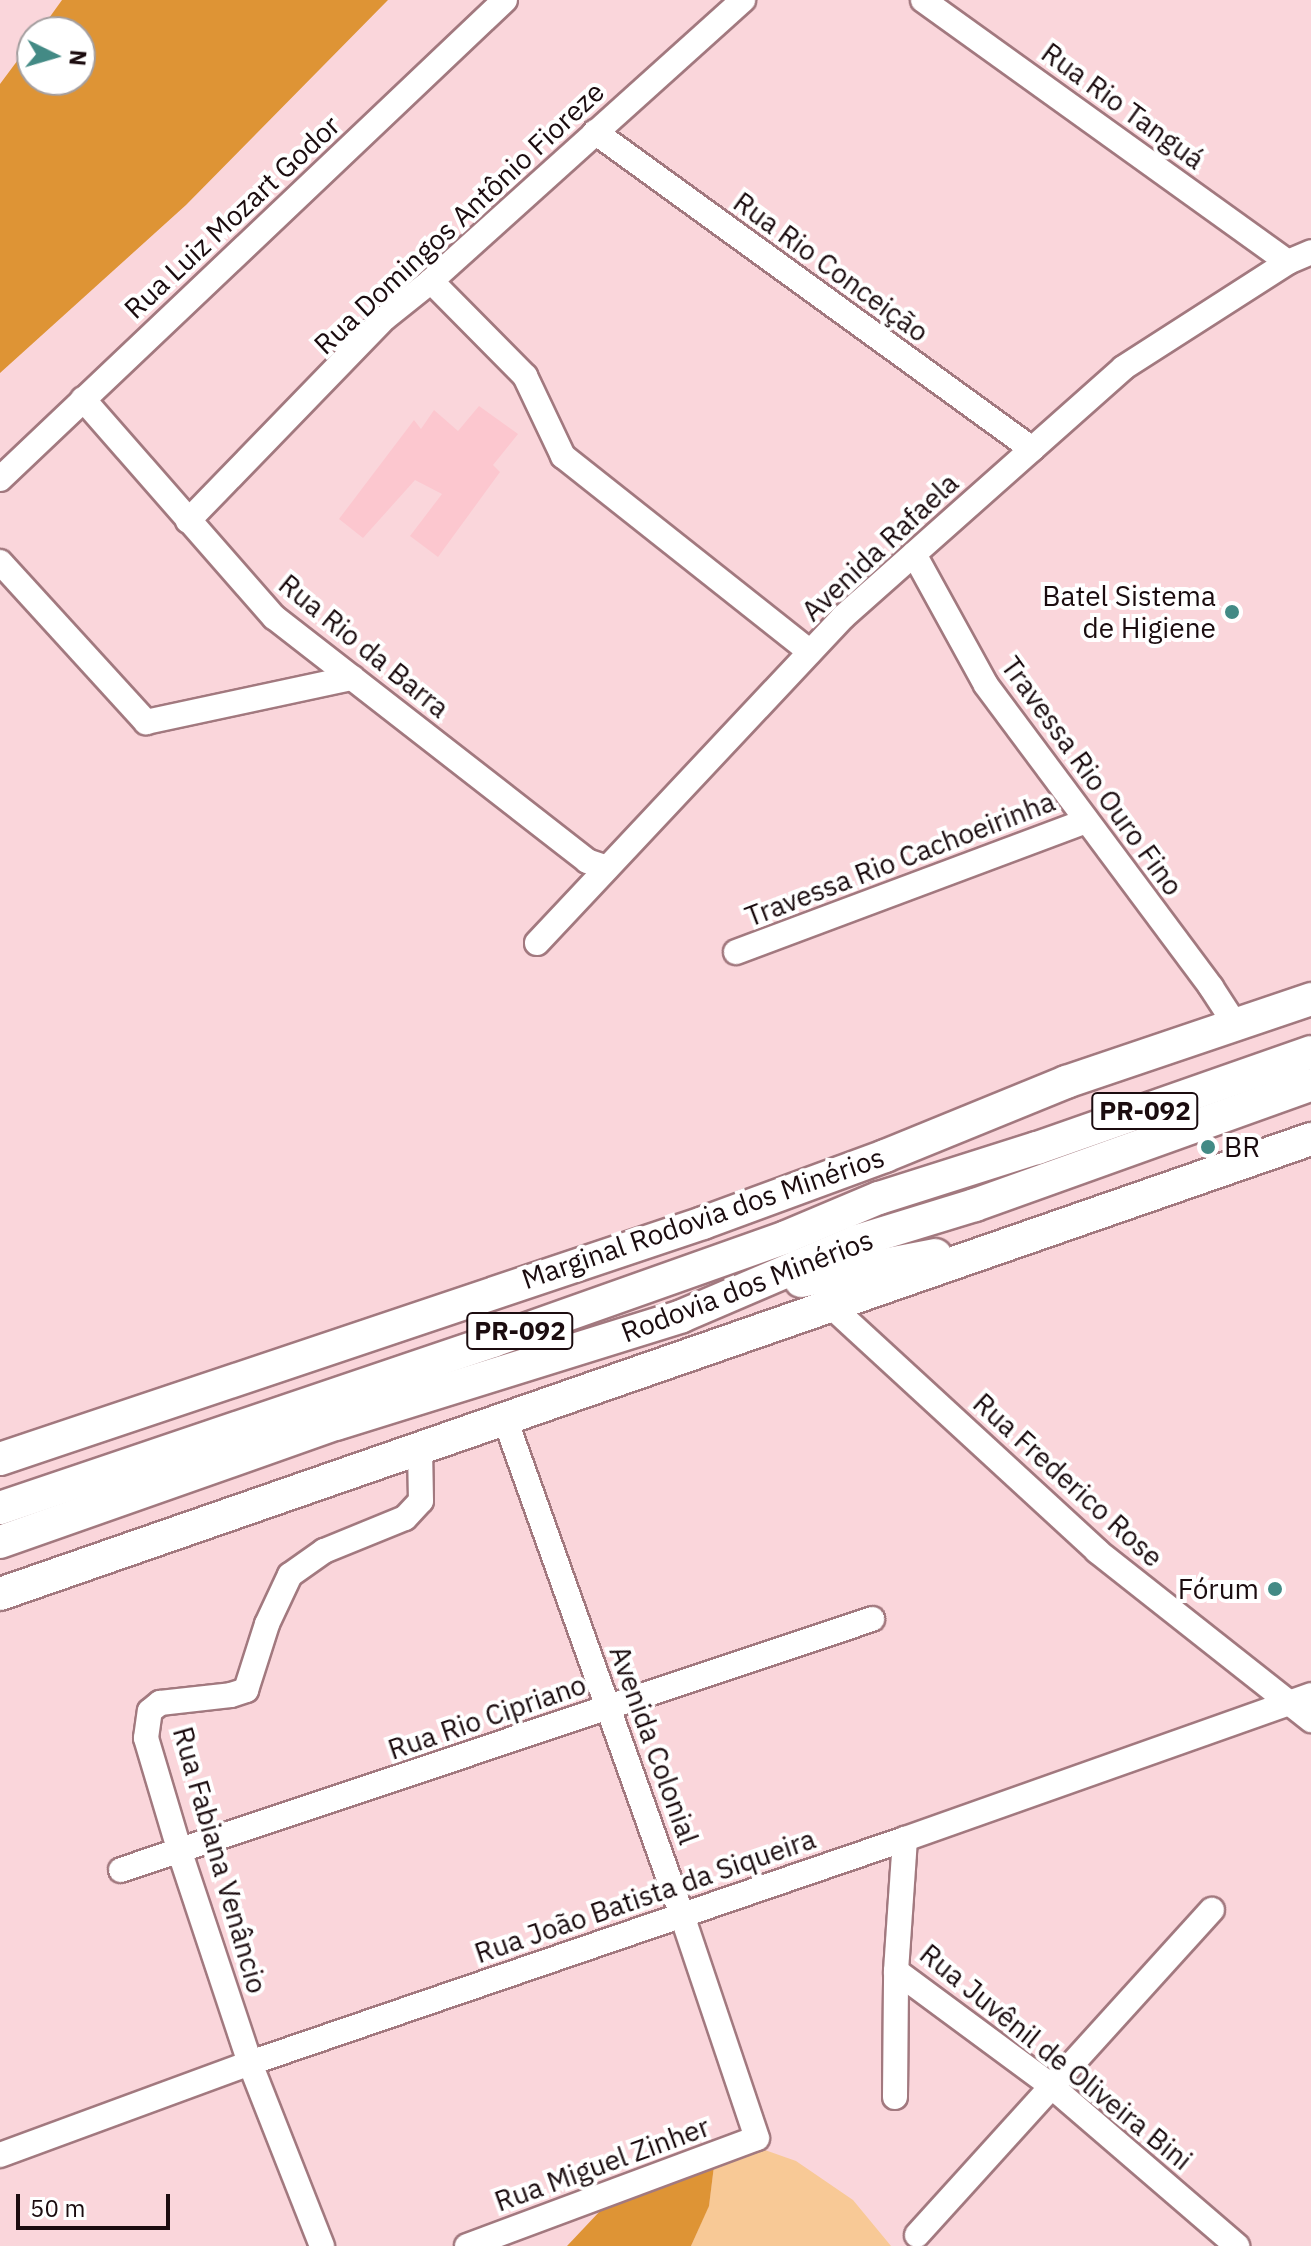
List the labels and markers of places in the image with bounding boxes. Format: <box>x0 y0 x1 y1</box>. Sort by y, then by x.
place label: Batel Sistema de Higiene <box>1042 579 1216 645</box>
marker: Batel Sistema de Higiene <box>1223 603 1241 621</box>
place label: BR <box>1224 1130 1260 1164</box>
marker: BR <box>1199 1138 1217 1156</box>
place label: Fórum <box>1178 1572 1259 1606</box>
marker: Fórum <box>1266 1580 1284 1598</box>

